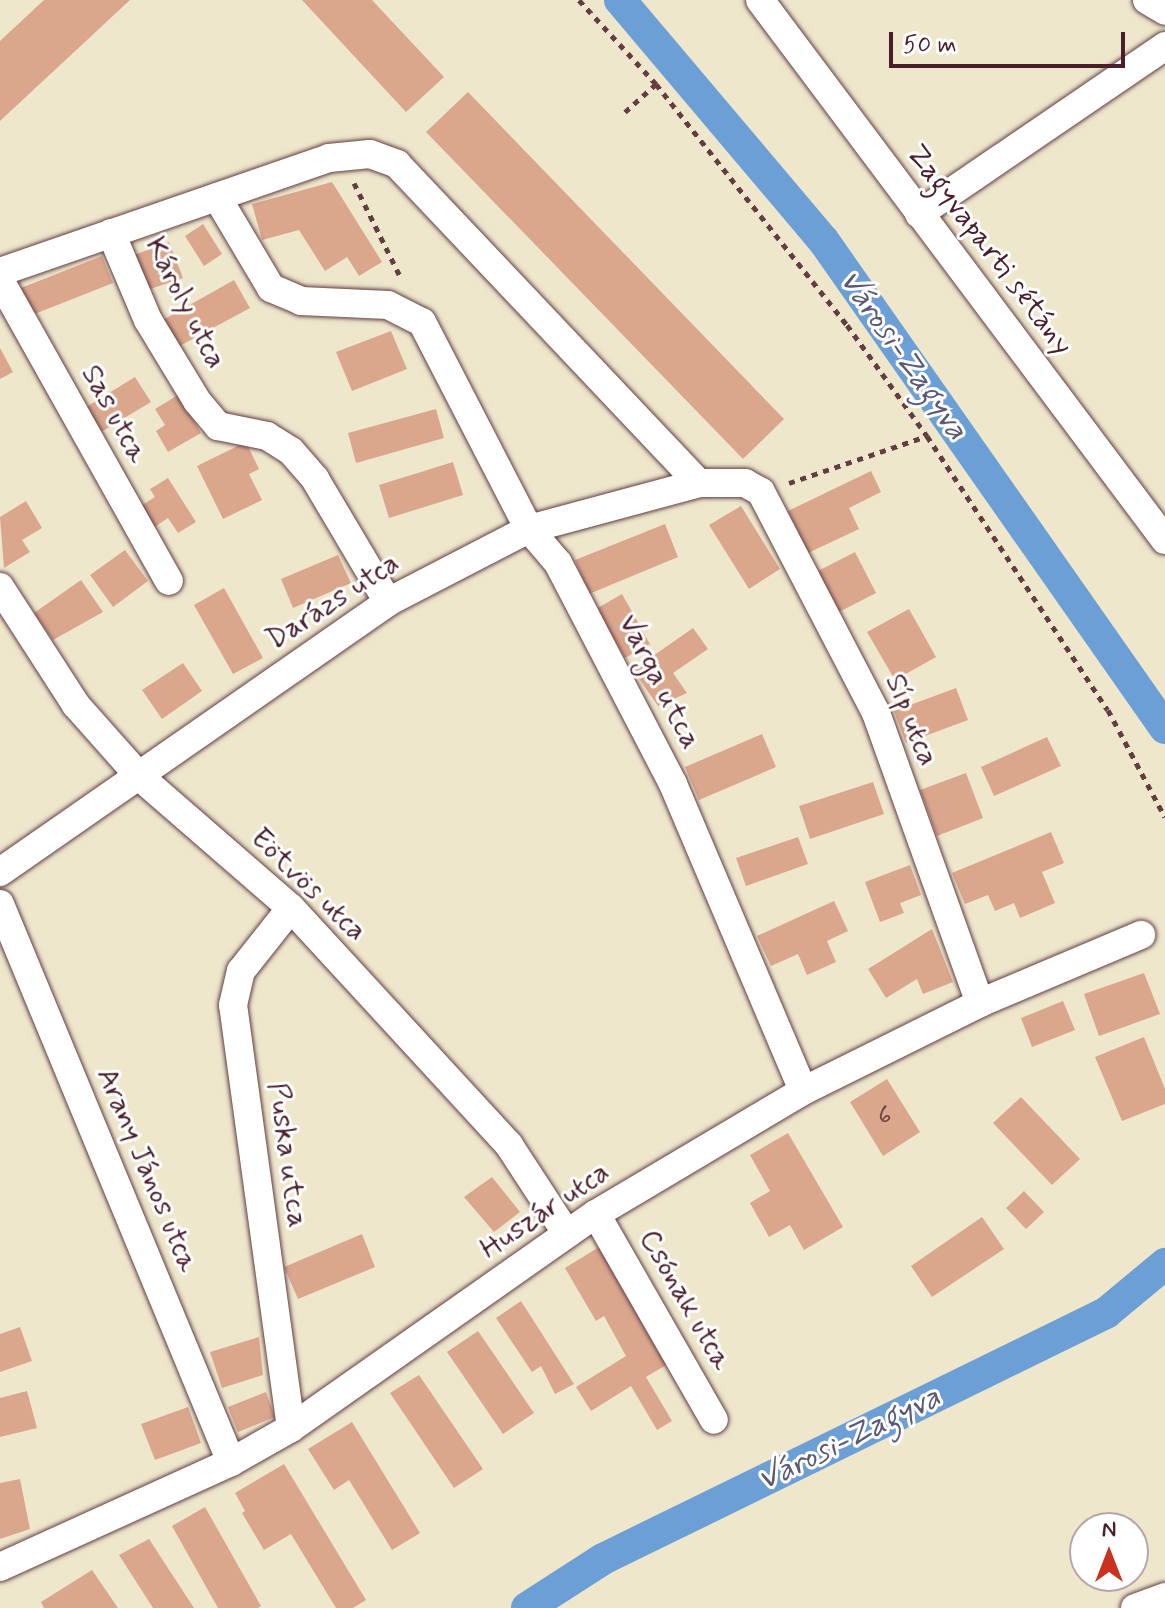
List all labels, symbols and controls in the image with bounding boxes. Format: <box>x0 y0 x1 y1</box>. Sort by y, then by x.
scale bar <box>893 16 1129 66</box>
text: 50 m <box>903 30 957 61</box>
street label: Zagyvaparti sétány <box>898 137 1080 363</box>
street label: Károly utca <box>135 228 235 378</box>
water label: Városi-Zagyva <box>830 263 976 447</box>
street label: Sas utca <box>71 356 157 472</box>
street label: Darázs utca <box>257 544 409 660</box>
street label: Varga utca <box>610 610 708 754</box>
street label: Síp utca <box>875 665 947 775</box>
street label: Eötvös utca <box>239 818 377 952</box>
street label: Arany János utca <box>87 1060 207 1280</box>
street label: Puska utca <box>259 1082 315 1228</box>
house number: 6 <box>878 1101 892 1133</box>
street label: Huszár utca <box>470 1152 620 1270</box>
street label: Csónak utca <box>629 1221 741 1379</box>
water label: Városi-Zagyva <box>751 1378 947 1500</box>
north arrow <box>1069 1512 1149 1592</box>
text: N <box>1102 1516 1116 1544</box>

